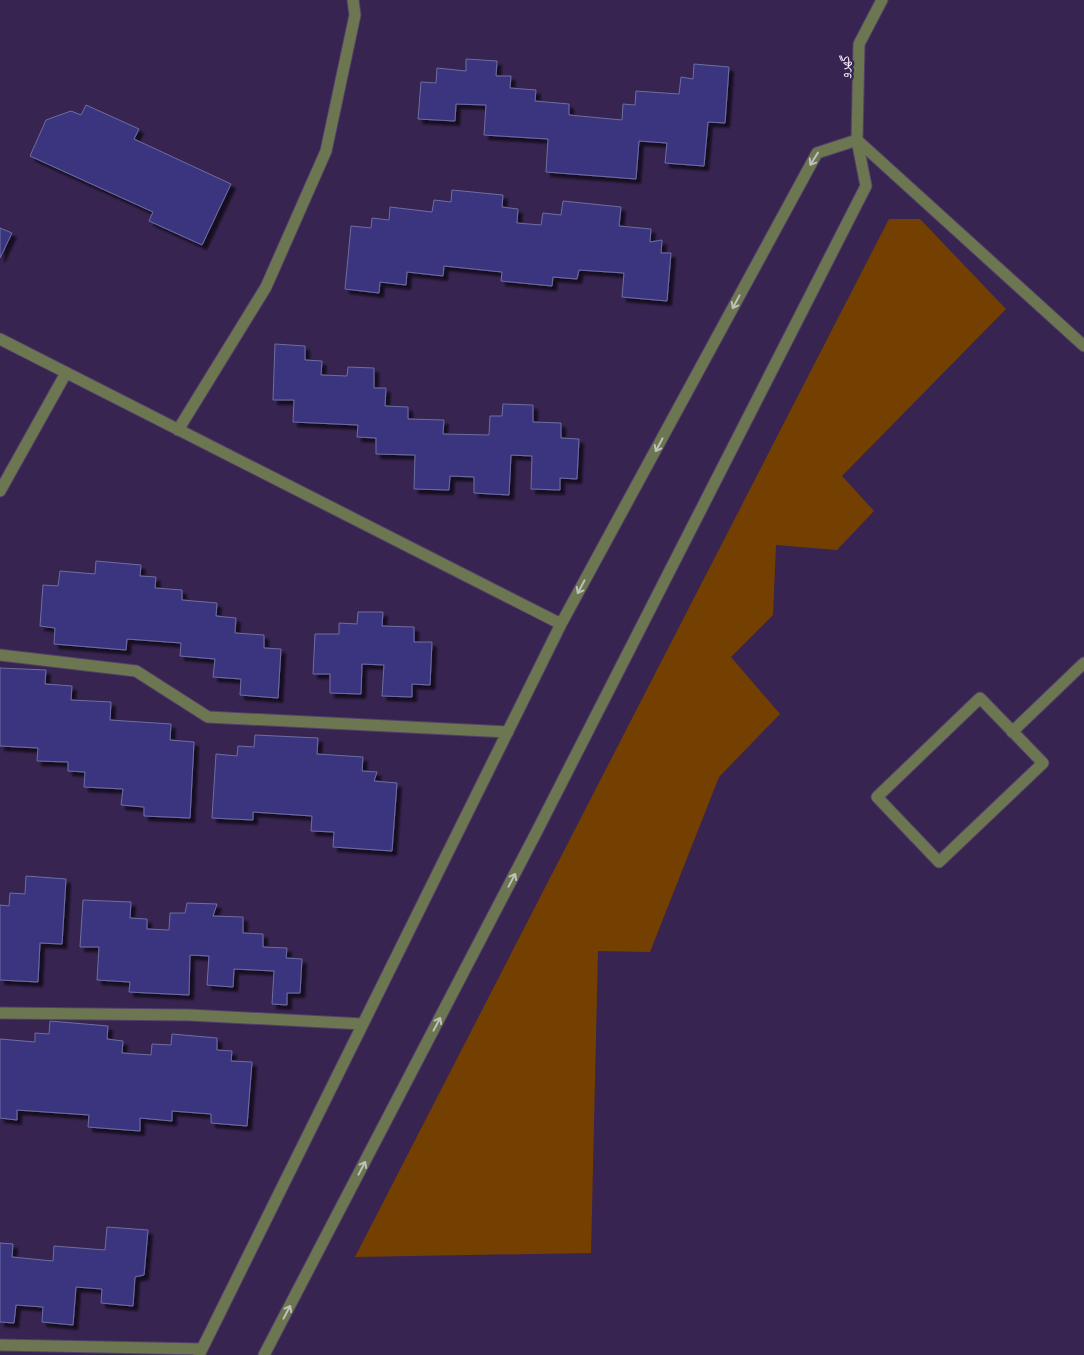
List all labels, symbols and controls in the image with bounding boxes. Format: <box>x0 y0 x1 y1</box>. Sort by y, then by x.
street label: گهرو <box>835 55 853 79</box>
one-way arrow <box>808 152 818 166</box>
one-way arrow <box>731 294 741 309</box>
one-way arrow <box>653 437 663 451</box>
one-way arrow <box>576 580 586 595</box>
one-way arrow <box>507 872 517 887</box>
one-way arrow <box>432 1016 442 1031</box>
one-way arrow <box>358 1161 367 1176</box>
one-way arrow <box>283 1305 292 1320</box>

